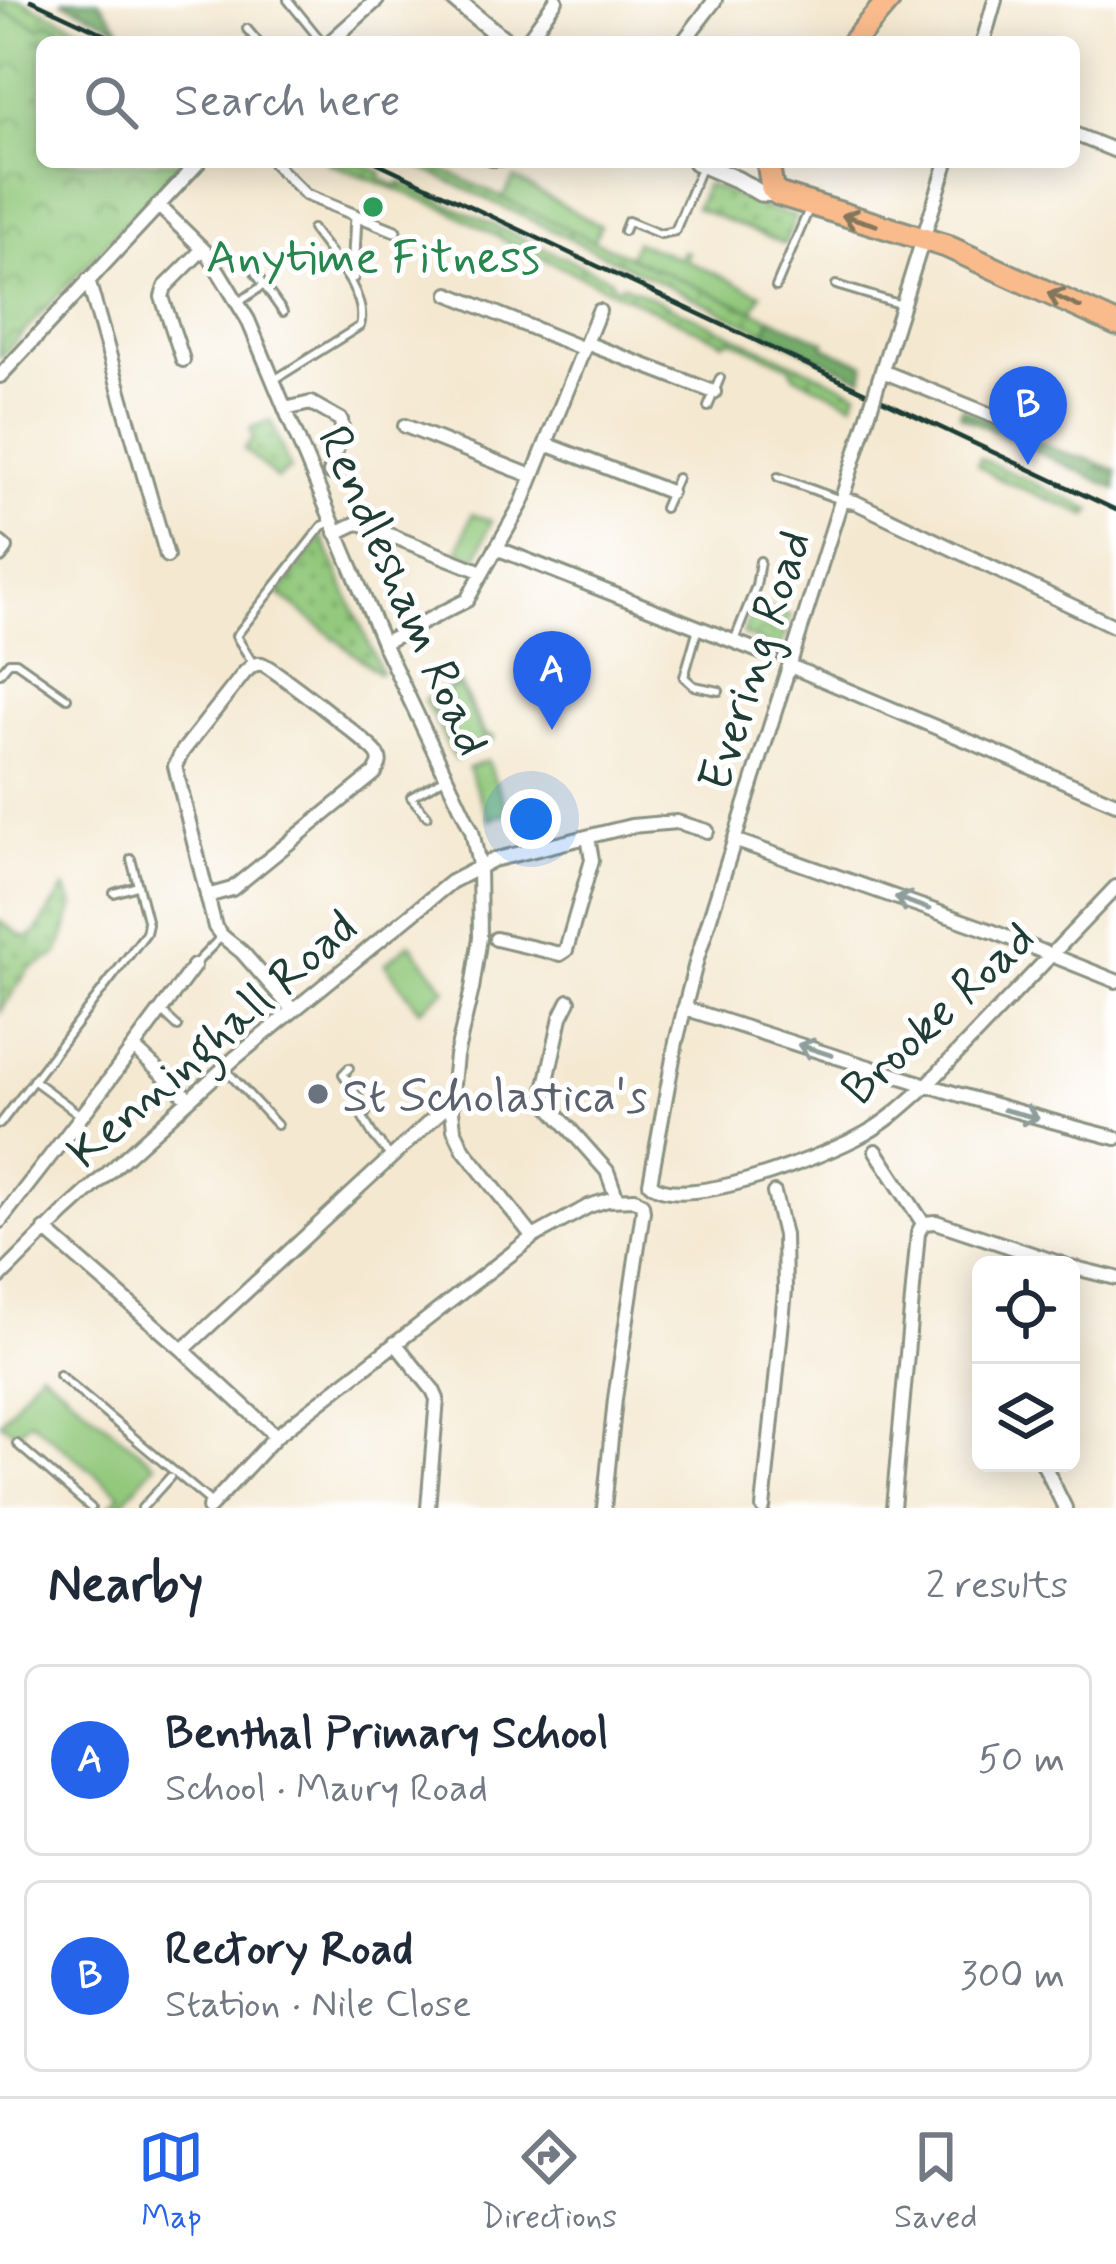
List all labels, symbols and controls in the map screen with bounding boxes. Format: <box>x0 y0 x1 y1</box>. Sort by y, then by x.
search box <box>36 36 1080 168</box>
icon: search <box>78 69 144 135</box>
text: Search here <box>174 73 401 132</box>
marker: Anytime Fitness <box>360 194 386 220</box>
one-way arrow <box>841 208 879 230</box>
place label: Anytime Fitness <box>206 227 540 290</box>
one-way arrow <box>1047 288 1083 310</box>
pin: B <box>989 366 1067 465</box>
street label: Rendlesham Road <box>301 416 503 766</box>
street label: Evering Road <box>685 523 828 799</box>
pin: A <box>513 631 591 730</box>
your location <box>501 789 561 849</box>
one-way arrow <box>895 890 932 912</box>
street label: Kenninghall Road <box>55 897 375 1188</box>
street label: Brooke Road <box>829 909 1050 1121</box>
one-way arrow <box>797 1038 835 1060</box>
place label: St Scholastica's <box>342 1066 647 1129</box>
marker: St Scholastica's <box>305 1081 331 1107</box>
one-way arrow <box>1001 1104 1039 1126</box>
map controls <box>972 1256 1080 1472</box>
button: locate <box>972 1256 1080 1364</box>
button: layers <box>972 1364 1080 1472</box>
text: Nearby <box>48 1553 203 1619</box>
text: 2 results <box>926 1561 1068 1612</box>
text: Benthal Primary School <box>165 1705 608 1764</box>
text: A <box>77 1735 103 1786</box>
text: 50 m <box>978 1735 1065 1786</box>
text: School · Maury Road <box>165 1764 488 1815</box>
text: Rectory Road <box>165 1921 413 1980</box>
text: B <box>78 1951 102 2002</box>
text: 300 m <box>960 1951 1065 2002</box>
text: Station · Nile Close <box>165 1980 471 2031</box>
tab: Map <box>138 2124 204 2240</box>
tab: Directions <box>481 2124 617 2240</box>
tab: Saved <box>894 2124 978 2240</box>

